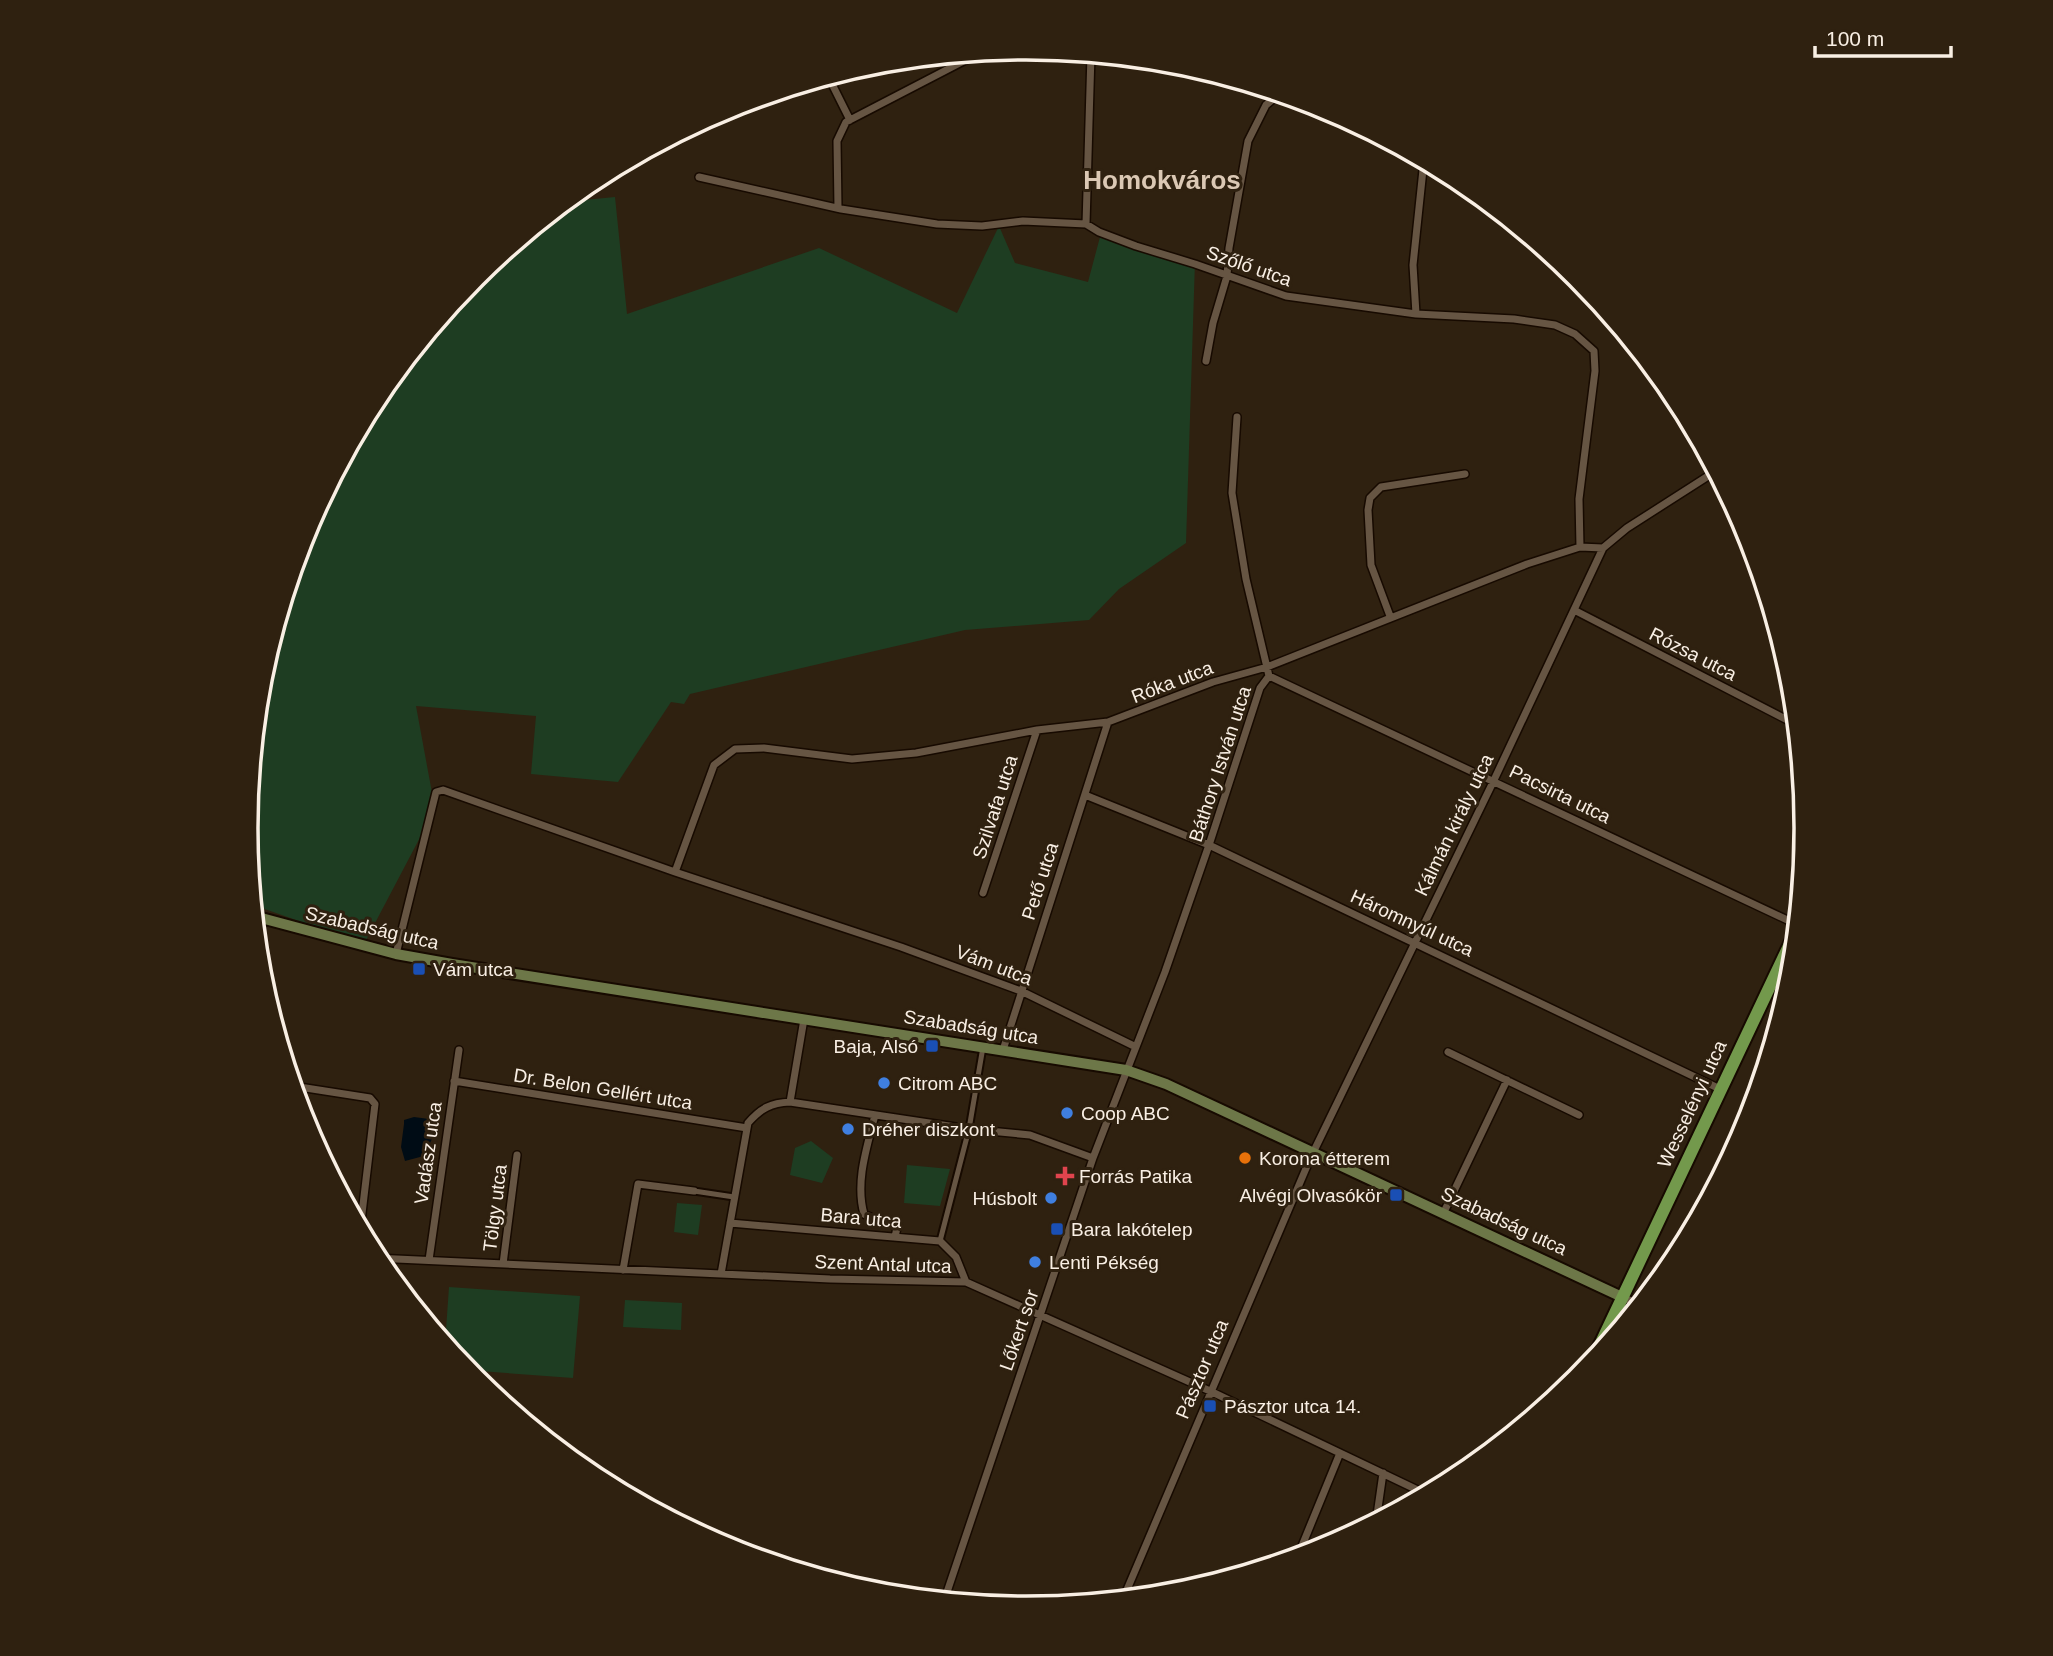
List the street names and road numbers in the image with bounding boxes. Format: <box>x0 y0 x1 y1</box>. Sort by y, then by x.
street label: Szőlő utca <box>1204 242 1295 291</box>
street label: Rózsa utca <box>1646 623 1740 685</box>
street label: Róka utca <box>1128 657 1216 707</box>
street label: Báthory István utca <box>1185 683 1255 845</box>
street label: Kálmán király utca <box>1411 750 1498 899</box>
street label: Szilvafa utca <box>968 752 1022 861</box>
street label: Pacsirta utca <box>1506 760 1614 828</box>
street label: Pető utca <box>1018 839 1063 922</box>
street label: Háromnyúl utca <box>1347 885 1477 961</box>
street label: Szabadság utca <box>303 902 441 954</box>
street label: Vám utca <box>953 941 1036 989</box>
street label: Szabadság utca <box>902 1006 1040 1048</box>
street label: Wesselényi utca <box>1653 1037 1731 1171</box>
street label: Dr. Belon Gellért utca <box>512 1065 694 1114</box>
street label: Vadász utca <box>410 1100 446 1206</box>
street label: Tölgy utca <box>479 1163 511 1253</box>
street label: Szabadság utca <box>1438 1183 1571 1259</box>
street label: Bara utca <box>820 1204 903 1232</box>
street label: Szent Antal utca <box>814 1251 952 1277</box>
street label: Lőkert sor <box>995 1286 1043 1373</box>
street label: Pásztor utca <box>1172 1316 1232 1422</box>

